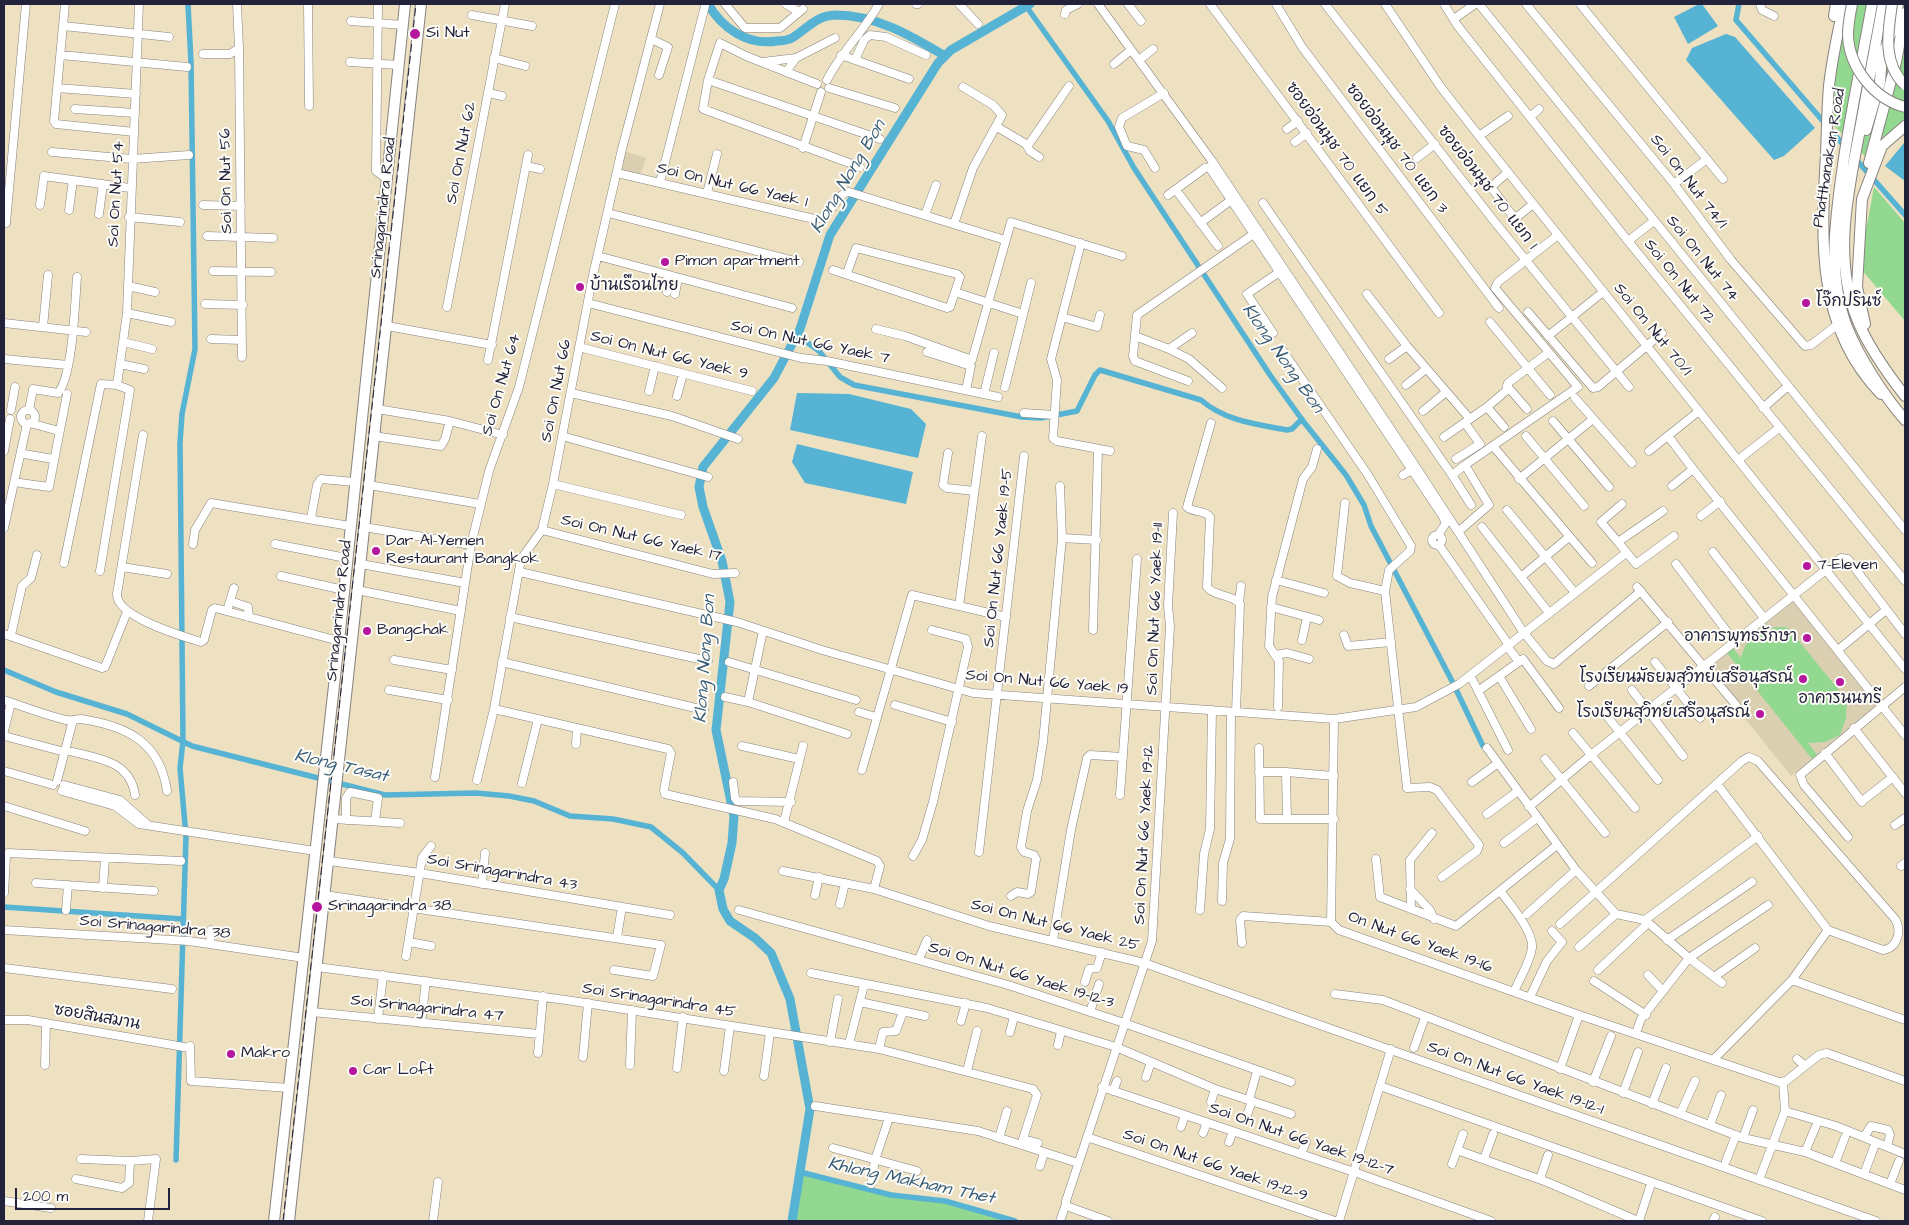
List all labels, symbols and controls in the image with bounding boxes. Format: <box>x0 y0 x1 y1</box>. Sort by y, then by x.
place label: Si Nut <box>426 24 470 44</box>
marker: Si Nut <box>408 27 422 41</box>
street label: ซอยอ่อนนุช 70 แยก 5 <box>1281 79 1391 221</box>
street label: ซอยอ่อนนุช 70 แยก 3 <box>1341 80 1451 218</box>
street label: Phatthanakan Road <box>1810 87 1850 229</box>
street label: Soi On Nut 62 <box>443 100 481 206</box>
water label: Klong Nong Bon <box>807 117 891 237</box>
street label: ซอยอ่อนนุช 70 แยก 1 <box>1433 122 1541 254</box>
street label: Soi On Nut 56 <box>216 128 238 234</box>
street label: Soi On Nut 74/1 <box>1645 131 1731 233</box>
street label: Srinagarindra Road <box>367 137 401 279</box>
street label: Soi On Nut 54 <box>105 140 129 248</box>
street label: Soi On Nut 66 Yaek 1 <box>655 159 809 213</box>
street label: Soi On Nut 74 <box>1662 212 1742 306</box>
street label: Soi On Nut 72 <box>1639 236 1719 328</box>
place label: Pimon apartment <box>675 252 800 272</box>
marker: Pimon apartment <box>659 256 671 268</box>
place label: บ้านเรือนไทย <box>590 277 679 297</box>
street label: Soi On Nut 70/1 <box>1609 280 1695 380</box>
marker: บ้านเรือนไทย <box>574 281 586 293</box>
place label: โจ๊กปรินซ์ <box>1816 293 1882 313</box>
marker: โจ๊กปรินซ์ <box>1800 297 1812 309</box>
water label: Klong Nong Bon <box>1236 300 1328 418</box>
street label: Soi On Nut 66 Yaek 7 <box>729 317 891 369</box>
street label: Soi On Nut 66 Yaek 9 <box>588 327 750 385</box>
street label: Soi On Nut 64 <box>478 332 526 438</box>
street label: Soi On Nut 66 <box>538 338 576 444</box>
street label: Soi On Nut 66 Yaek 19-5 <box>980 468 1018 648</box>
street label: Soi On Nut 66 Yaek 17 <box>559 511 723 567</box>
street label: Soi On Nut 66 Yaek 19-11 <box>1143 522 1169 696</box>
place label: Dar Al-Yemen Restaurant Bangkok <box>386 532 539 570</box>
street label: Srinagarindra Road <box>323 540 357 682</box>
marker: Dar Al-Yemen Restaurant Bangkok <box>370 545 382 557</box>
place label: 7-Eleven <box>1817 556 1877 576</box>
marker: 7-Eleven <box>1801 560 1813 572</box>
water label: Klong Nong Bon <box>691 594 721 724</box>
place label: Bangchak <box>377 621 449 641</box>
marker: Bangchak <box>361 625 373 637</box>
place label: อาคารพุทธรักษา <box>1684 628 1797 648</box>
marker: อาคารพุทธรักษา <box>1801 632 1813 644</box>
street label: Soi On Nut 66 Yaek 19 <box>965 666 1129 700</box>
place label: โรงเรียนมัธยมสุวิทย์เสรีอนุสรณ์ <box>1580 669 1793 689</box>
marker: โรงเรียนมัธยมสุวิทย์เสรีอนุสรณ์ <box>1797 673 1809 685</box>
marker: อาคารนนทรี <box>1834 676 1846 688</box>
place label: อาคารนนทรี <box>1799 690 1881 710</box>
place label: โรงเรียนสุวิทย์เสรีอนุสรณ์ <box>1577 704 1750 724</box>
marker: โรงเรียนสุวิทย์เสรีอนุสรณ์ <box>1754 708 1766 720</box>
street label: Soi On Nut 66 Yaek 19-12 <box>1131 745 1159 925</box>
water label: Klong Tasat <box>292 746 390 788</box>
street label: Soi Srinagarindra 43 <box>425 850 579 896</box>
street label: Soi On Nut 66 Yaek 25 <box>969 896 1141 956</box>
place label: Srinagarindra 38 <box>328 897 451 917</box>
marker: Srinagarindra 38 <box>310 900 324 914</box>
street label: On Nut 66 Yaek 19-16 <box>1345 908 1495 978</box>
street label: Soi Srinagarindra 38 <box>79 912 231 944</box>
street label: Soi On Nut 66 Yaek 19-12-3 <box>926 939 1116 1013</box>
street label: Soi Srinagarindra 45 <box>581 979 737 1023</box>
street label: Soi Srinagarindra 47 <box>350 991 504 1027</box>
street label: ซอยสินสมาน <box>52 1001 142 1035</box>
street label: Soi On Nut 66 Yaek 19-12-1 <box>1424 1038 1606 1120</box>
place label: Makro <box>241 1044 290 1064</box>
marker: Makro <box>225 1048 237 1060</box>
place label: Car Loft <box>363 1061 434 1081</box>
marker: Car Loft <box>347 1065 359 1077</box>
street label: Soi On Nut 66 Yaek 19-12-7 <box>1206 1099 1396 1181</box>
street label: Soi On Nut 66 Yaek 19-12-9 <box>1120 1125 1310 1207</box>
water label: Khlong Makham Thet <box>826 1154 996 1210</box>
scale bar <box>18 1178 172 1210</box>
text: 200 m <box>23 1186 68 1207</box>

